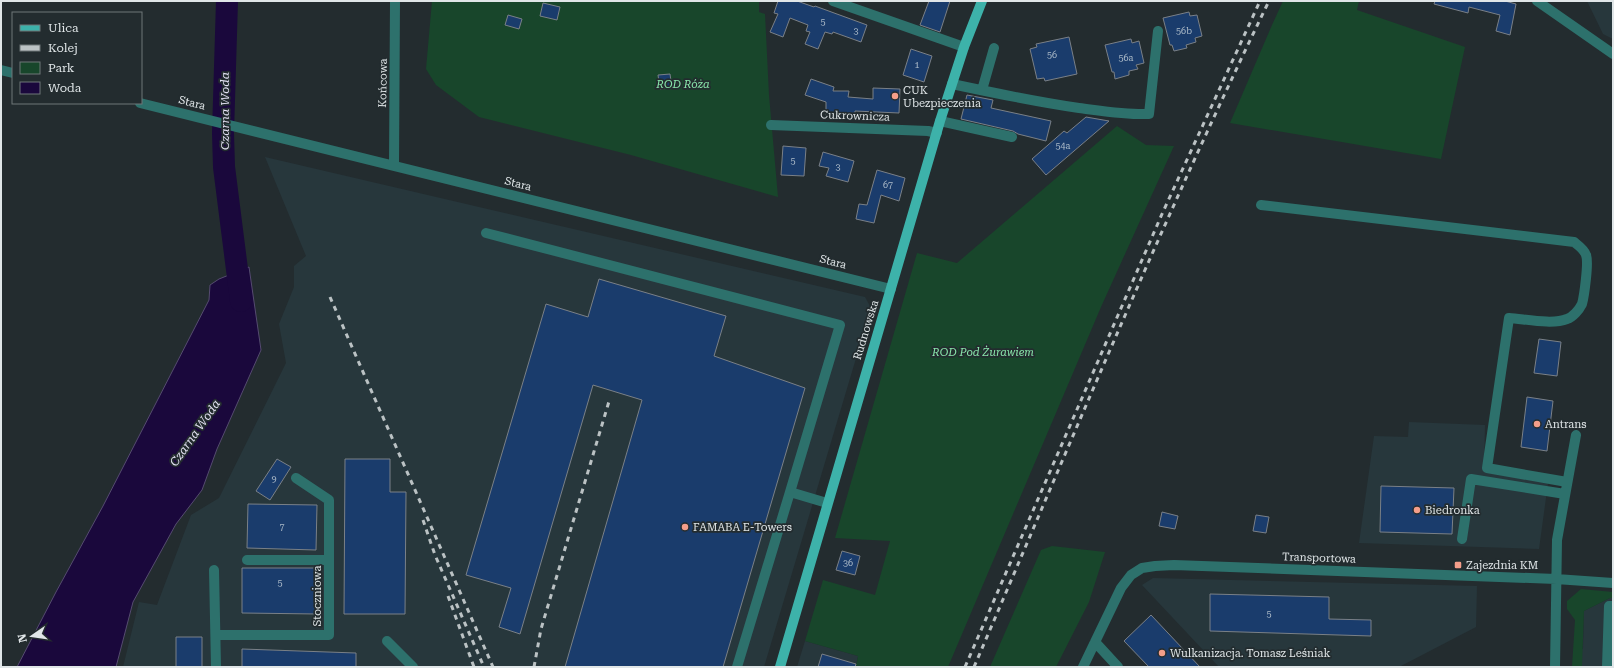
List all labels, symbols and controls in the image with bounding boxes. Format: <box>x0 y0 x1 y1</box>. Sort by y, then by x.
legend <box>12 12 142 104</box>
house number: 5 <box>820 17 826 27</box>
text: Ulica <box>48 21 79 35</box>
house number: 3 <box>853 26 859 36</box>
house number: 56b <box>1176 26 1192 36</box>
text: Kolej <box>48 41 78 55</box>
house number: 56 <box>1047 50 1057 60</box>
house number: 56a <box>1119 53 1134 63</box>
street label: Końcowa <box>376 58 390 108</box>
house number: 1 <box>914 60 920 70</box>
text: Park <box>48 61 75 75</box>
water label: Czarna Woda <box>218 72 232 150</box>
park label: ROD Róża <box>655 78 710 91</box>
text: Woda <box>48 81 82 95</box>
place label: CUK Ubezpieczenia <box>903 84 981 110</box>
marker: CUK Ubezpieczenia <box>890 91 900 101</box>
street label: Stara <box>177 93 207 113</box>
street label: Cukrownicza <box>820 108 890 124</box>
house number: 54a <box>1056 141 1071 151</box>
house number: 5 <box>790 156 796 166</box>
house number: 3 <box>835 162 841 172</box>
street label: Stara <box>503 174 533 194</box>
house number: 67 <box>883 180 893 190</box>
street label: Stara <box>818 252 848 272</box>
street label: Rudnowska <box>851 299 881 361</box>
park label: ROD Pod Żurawiem <box>931 345 1034 359</box>
water label: Czarna Woda <box>167 397 223 469</box>
place label: Antrans <box>1545 418 1587 431</box>
marker: Antrans <box>1532 419 1542 429</box>
house number: 9 <box>271 474 277 484</box>
place label: Biedronka <box>1425 504 1480 517</box>
marker: Biedronka <box>1412 505 1422 515</box>
place label: FAMABA E-Towers <box>693 521 792 534</box>
house number: 7 <box>279 522 285 532</box>
marker: FAMABA E-Towers <box>680 522 690 532</box>
street label: Transportowa <box>1282 550 1356 566</box>
house number: 36 <box>843 558 853 568</box>
place label: Zajezdnia KM <box>1466 559 1538 572</box>
marker: Zajezdnia KM <box>1453 560 1463 570</box>
street label: Stoczniowa <box>311 566 324 626</box>
house number: 5 <box>277 578 283 588</box>
house number: 5 <box>1266 609 1272 619</box>
north arrow <box>12 616 52 656</box>
text: N <box>15 632 30 644</box>
place label: Wulkanizacja. Tomasz Leśniak <box>1170 647 1331 660</box>
marker: Wulkanizacja. Tomasz Leśniak <box>1157 648 1167 658</box>

